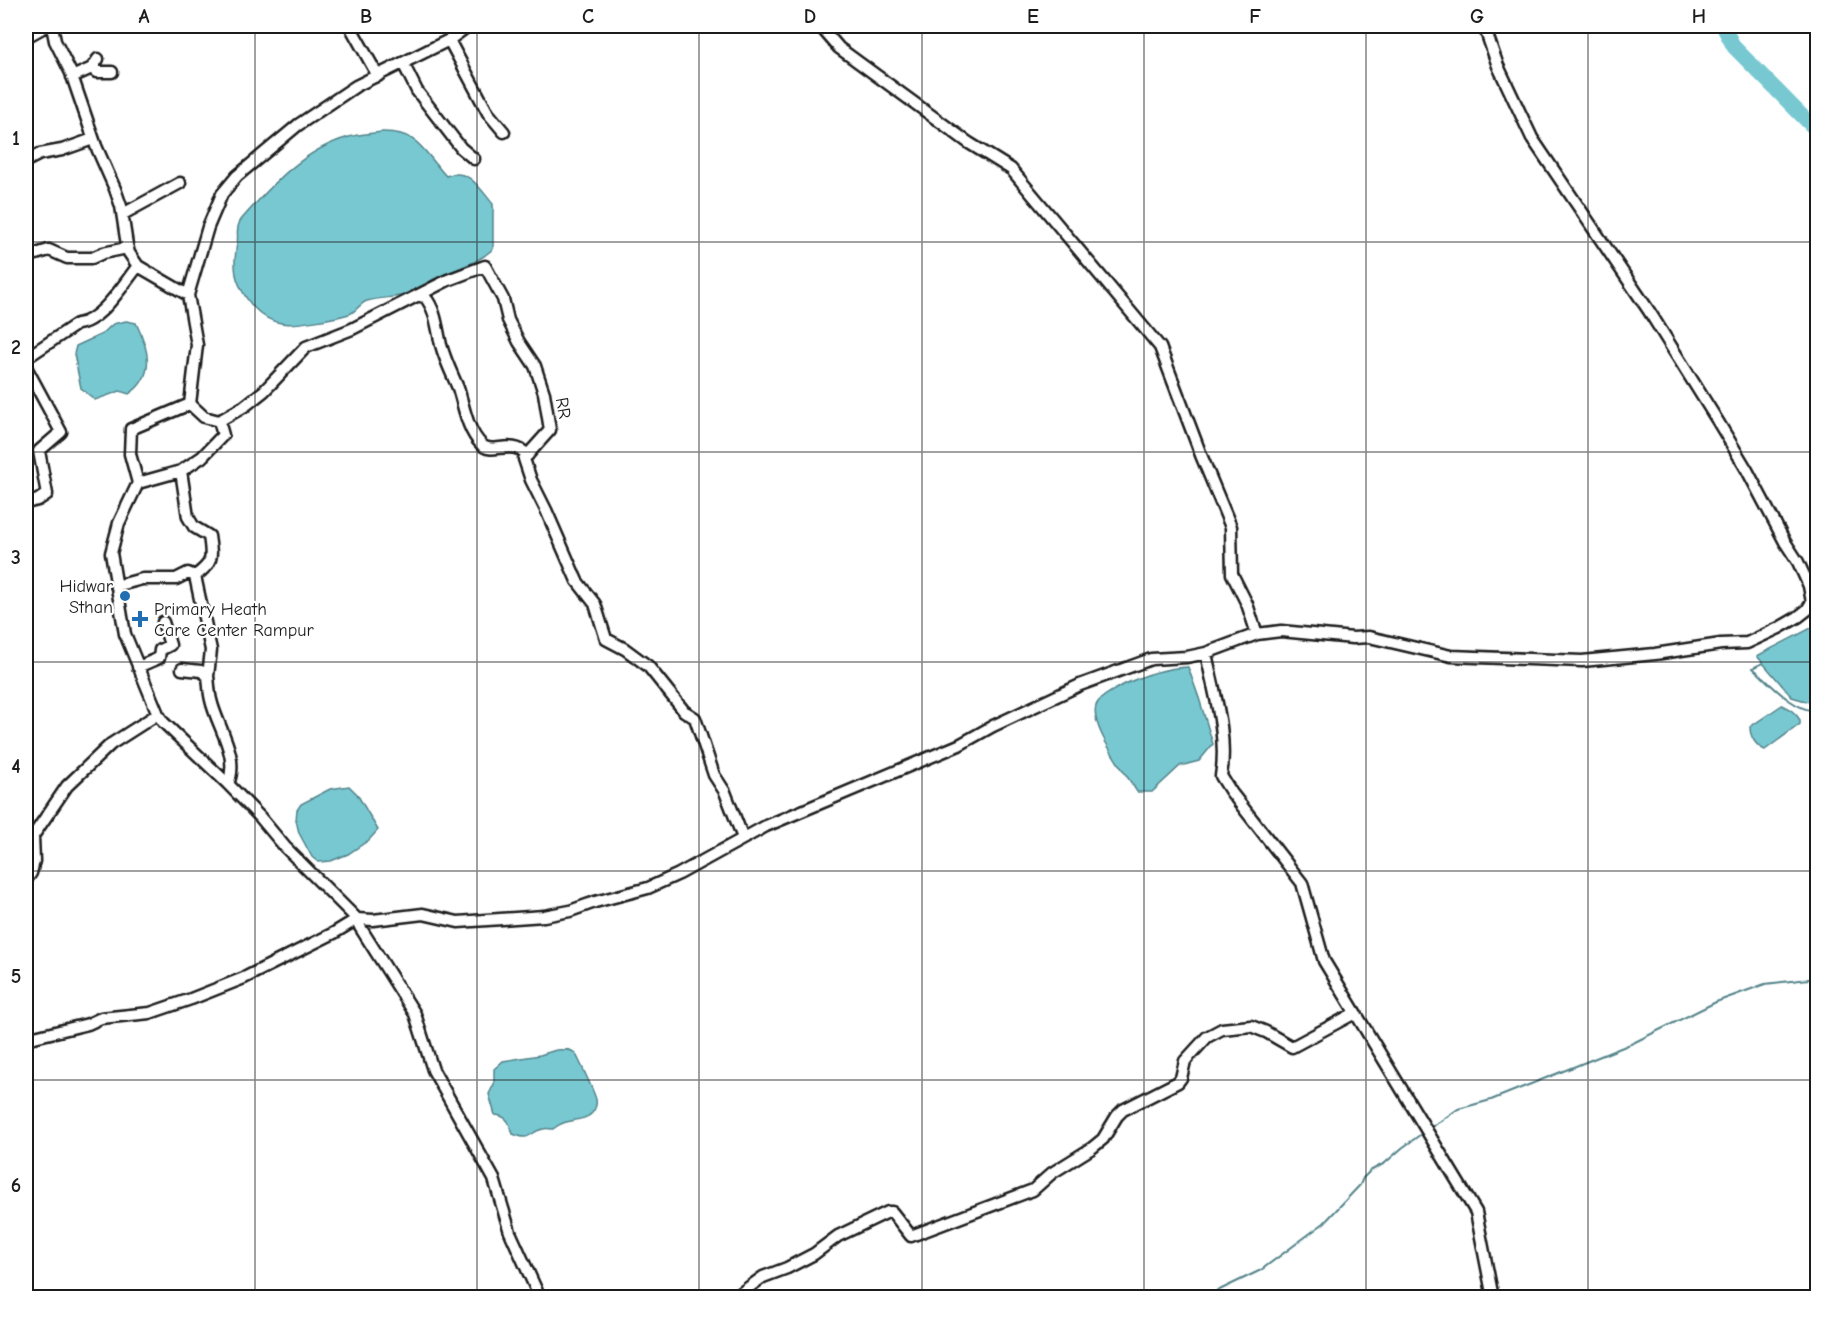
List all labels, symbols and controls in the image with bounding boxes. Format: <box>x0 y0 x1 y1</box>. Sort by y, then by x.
text: A <box>138 5 150 28</box>
text: B <box>360 5 372 28</box>
text: C <box>582 5 594 28</box>
text: D <box>804 5 816 28</box>
text: E <box>1027 5 1039 28</box>
text: F <box>1249 5 1261 28</box>
text: G <box>1470 5 1484 28</box>
text: H <box>1692 5 1706 28</box>
text: 1 <box>12 127 20 150</box>
text: 2 <box>11 336 21 359</box>
street label: RR <box>551 396 575 421</box>
text: 3 <box>11 546 21 569</box>
place label: Hidwar Sthan <box>59 576 114 618</box>
marker: Hidwar Sthan <box>118 589 132 603</box>
place label: Primary Heath Care Center Rampur <box>154 599 314 641</box>
marker: Primary Heath Care Center Rampur <box>131 610 149 628</box>
text: 4 <box>11 755 21 778</box>
text: 5 <box>11 965 21 988</box>
text: 6 <box>11 1174 21 1197</box>

